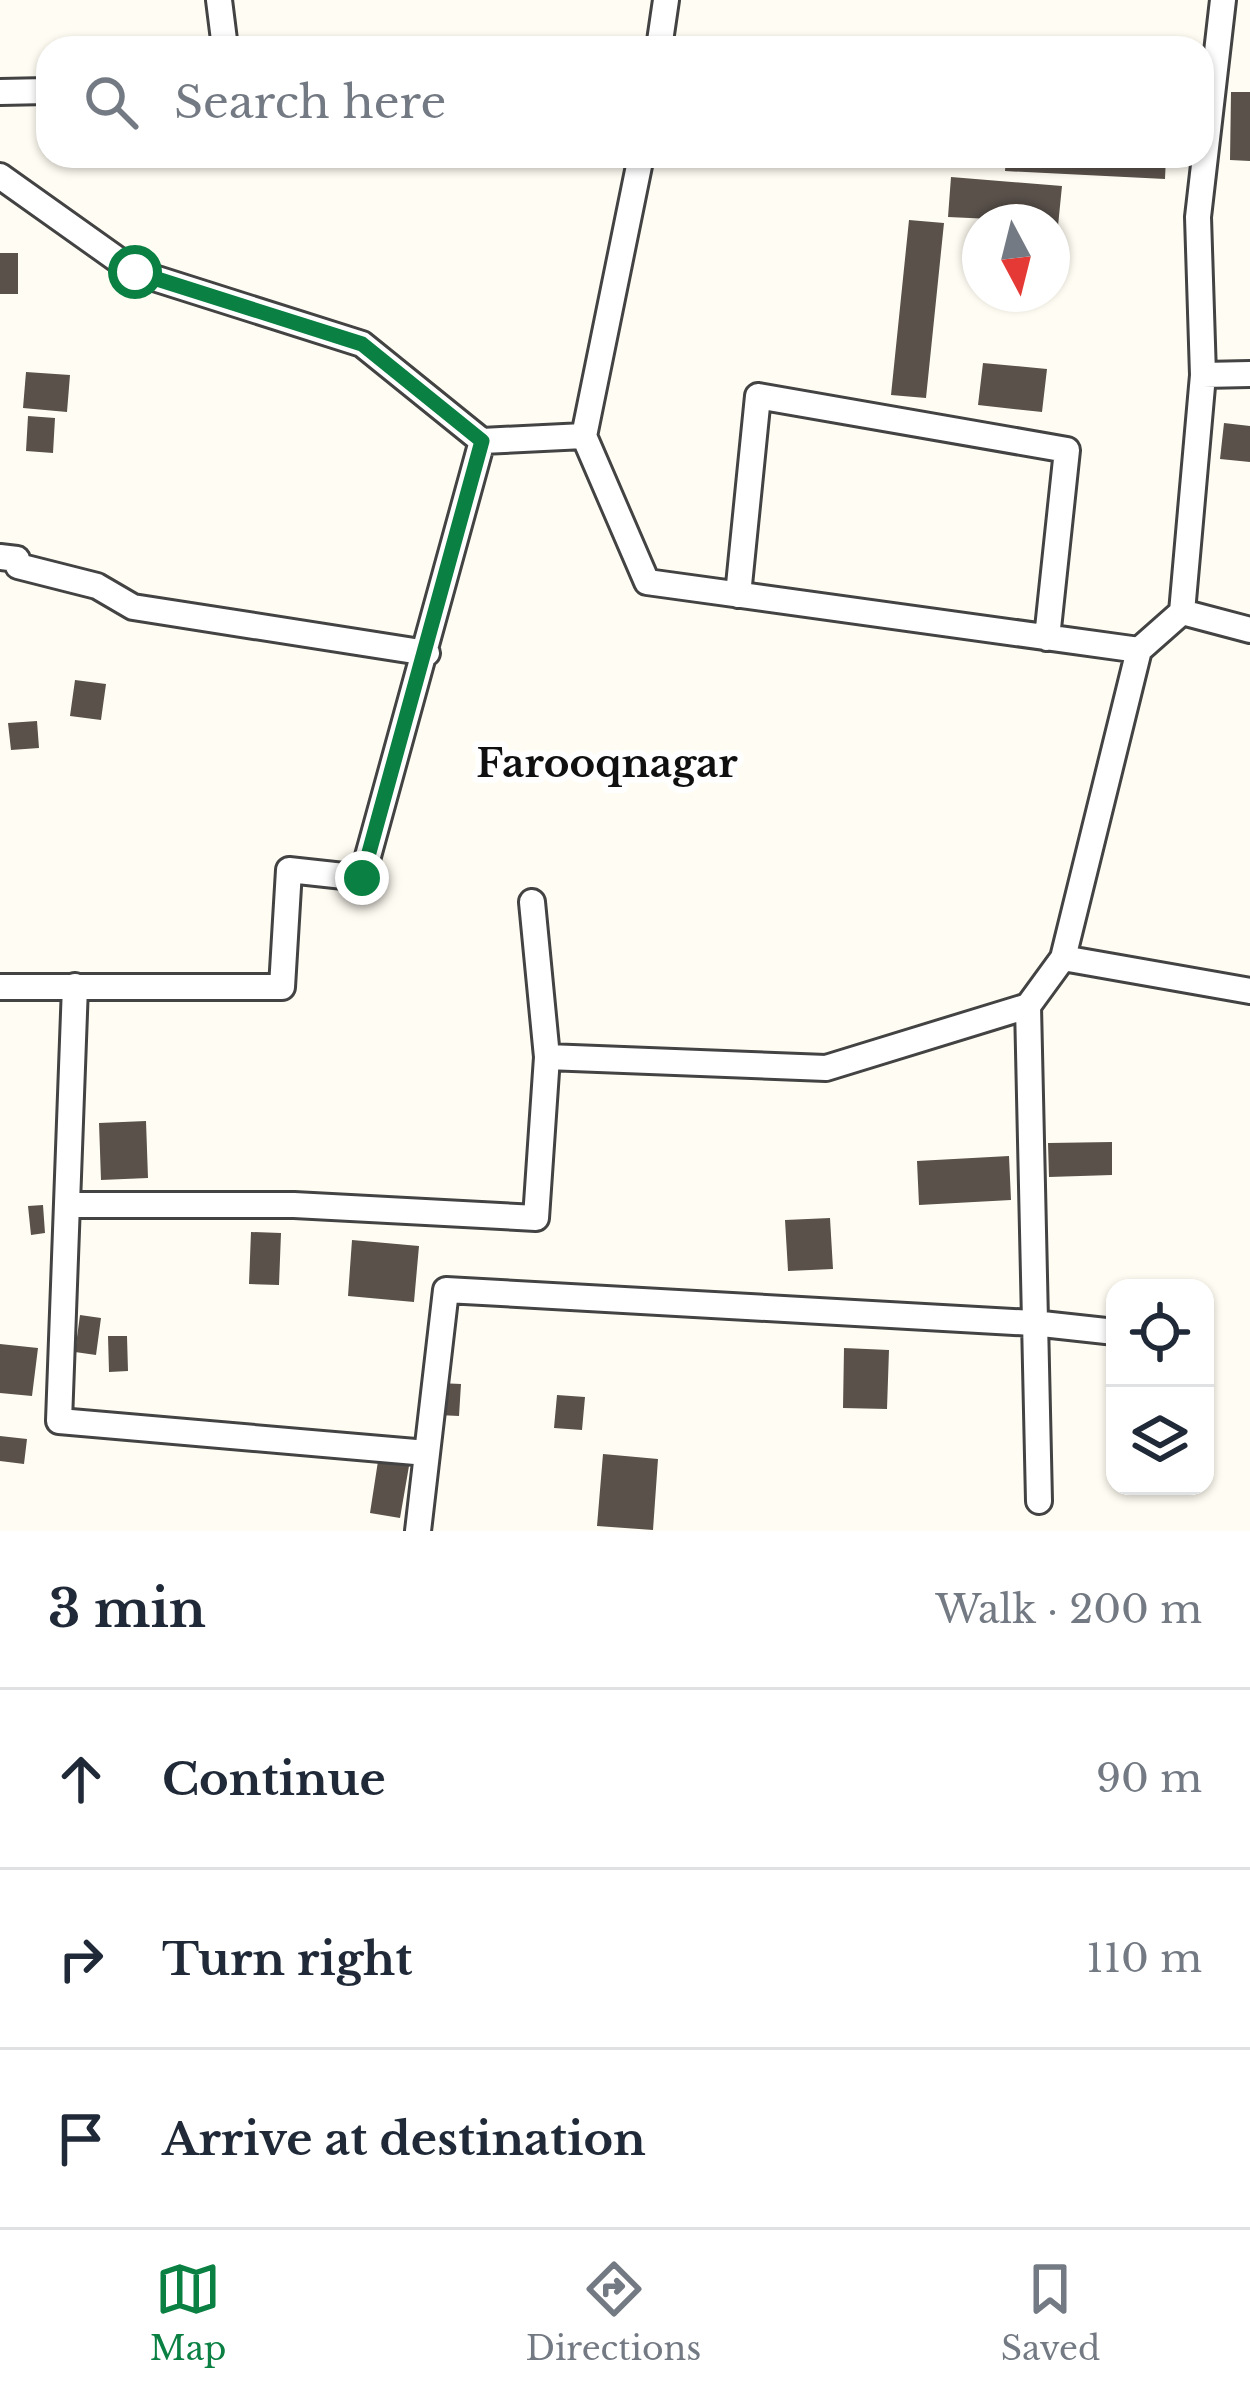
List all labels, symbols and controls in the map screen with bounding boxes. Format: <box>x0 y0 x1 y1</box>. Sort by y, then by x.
search box <box>36 36 1214 168</box>
icon: search <box>78 69 144 135</box>
text: Search here <box>174 74 446 130</box>
north arrow <box>962 204 1070 312</box>
route start <box>108 245 162 299</box>
district label: Farooqnagar <box>476 739 738 788</box>
route end <box>335 851 389 905</box>
map controls <box>1106 1279 1214 1495</box>
button: locate <box>1106 1279 1214 1387</box>
button: layers <box>1106 1387 1214 1495</box>
text: 3 min <box>48 1578 206 1641</box>
text: Walk · 200 m <box>936 1585 1202 1634</box>
icon: ahead <box>48 1746 114 1812</box>
text: Continue <box>162 1751 386 1807</box>
text: 90 m <box>1096 1754 1202 1803</box>
icon: right <box>48 1926 114 1992</box>
text: Turn right <box>162 1931 412 1987</box>
text: 110 m <box>1086 1934 1202 1983</box>
icon: arrive <box>48 2106 114 2172</box>
text: Arrive at destination <box>162 2111 646 2167</box>
tab: Map <box>150 2256 226 2369</box>
tab: Directions <box>526 2256 701 2369</box>
tab: Saved <box>1001 2256 1100 2369</box>

